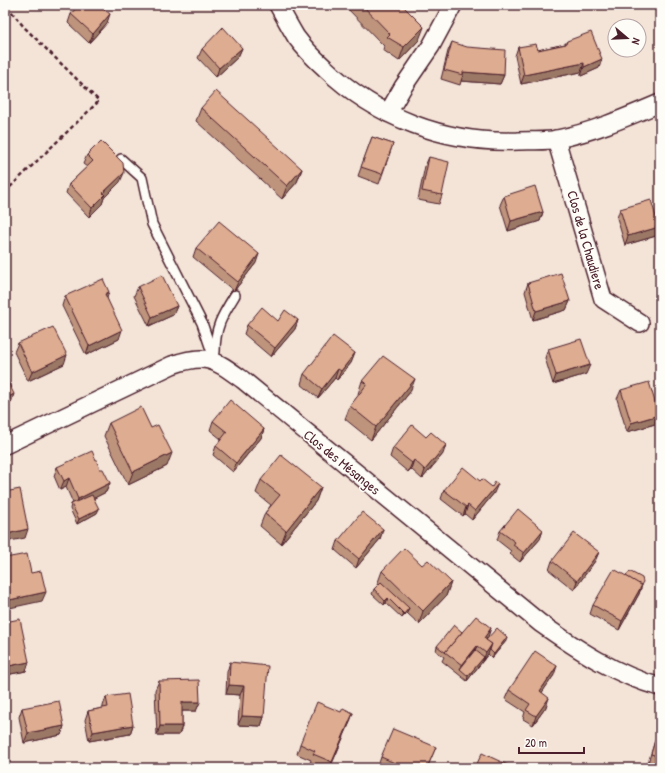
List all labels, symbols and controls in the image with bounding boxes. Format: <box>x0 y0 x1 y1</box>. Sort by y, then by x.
north arrow <box>607 18 647 58</box>
text: N <box>629 36 644 46</box>
street label: Clos de la Chaudiere <box>563 188 610 292</box>
street label: Clos des Mésanges <box>299 425 385 499</box>
scale bar <box>519 729 584 755</box>
text: 20 m <box>525 734 547 751</box>

